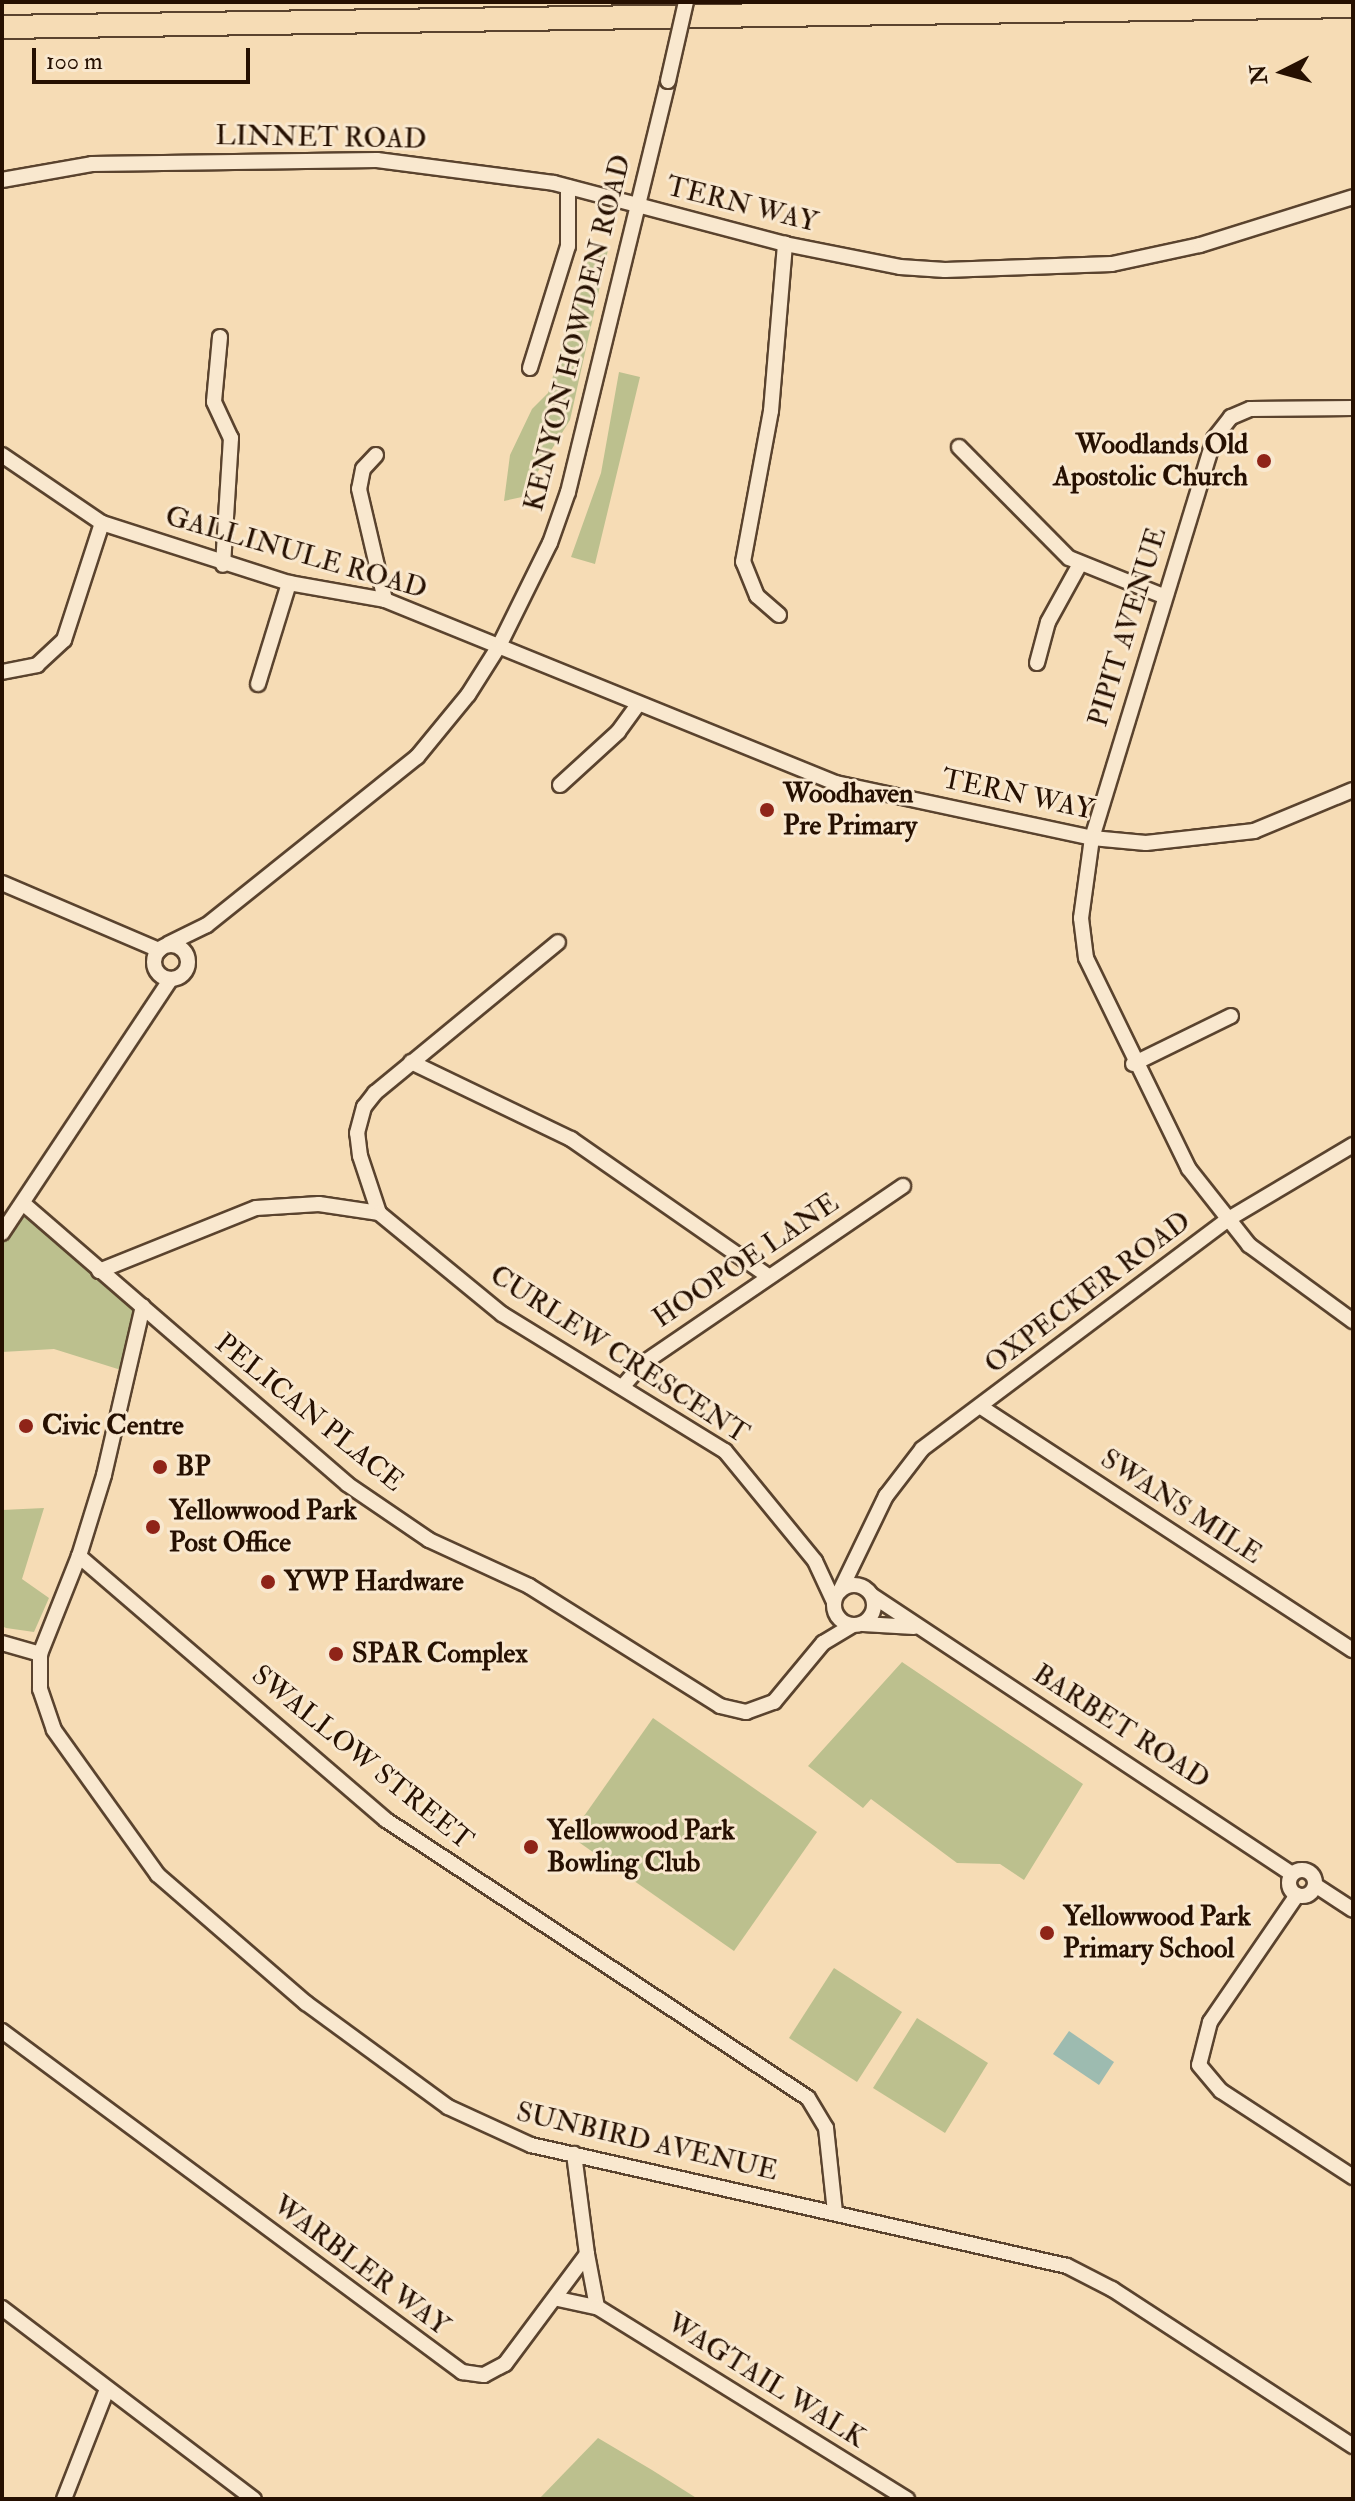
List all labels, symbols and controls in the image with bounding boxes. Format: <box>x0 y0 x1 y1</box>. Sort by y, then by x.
scale bar <box>36 32 254 82</box>
north arrow <box>1243 32 1323 112</box>
text: 100 m <box>46 46 103 77</box>
text: N <box>1244 63 1274 86</box>
street label: LINNET ROAD <box>215 119 427 157</box>
street label: KENYON HOWDEN ROAD <box>517 151 639 515</box>
street label: TERN WAY <box>663 170 821 240</box>
place label: Woodlands Old Apostolic Church <box>1053 428 1248 494</box>
marker: Woodlands Old Apostolic Church <box>1255 452 1273 470</box>
street label: GALLINULE ROAD <box>161 500 431 606</box>
street label: PIPIT AVENUE <box>1082 523 1174 731</box>
street label: TERN WAY <box>939 762 1097 828</box>
place label: Woodhaven Pre Primary <box>783 777 917 843</box>
marker: Woodhaven Pre Primary <box>758 801 776 819</box>
street label: HOOPOE LANE <box>647 1186 845 1336</box>
street label: OXPECKER ROAD <box>979 1205 1197 1381</box>
street label: CURLEW CRESCENT <box>483 1259 755 1451</box>
street label: PELICAN PLACE <box>208 1327 410 1499</box>
place label: Civic Centre <box>42 1409 184 1443</box>
marker: Civic Centre <box>17 1417 35 1435</box>
street label: SWANS MILE <box>1094 1442 1268 1572</box>
place label: BP <box>176 1450 211 1484</box>
marker: BP <box>151 1458 169 1476</box>
place label: Yellowwood Park Post Office <box>169 1494 357 1560</box>
marker: Yellowwood Park Post Office <box>144 1518 162 1536</box>
place label: YWP Hardware <box>284 1565 464 1599</box>
marker: YWP Hardware <box>259 1573 277 1591</box>
place label: SPAR Complex <box>352 1637 528 1671</box>
marker: SPAR Complex <box>327 1645 345 1663</box>
street label: BARBET ROAD <box>1026 1657 1216 1797</box>
street label: SWALLOW STREET <box>245 1658 479 1858</box>
place label: Yellowwood Park Bowling Club <box>547 1814 735 1880</box>
marker: Yellowwood Park Bowling Club <box>522 1838 540 1856</box>
place label: Yellowwood Park Primary School <box>1063 1900 1251 1966</box>
marker: Yellowwood Park Primary School <box>1038 1924 1056 1942</box>
street label: SUNBIRD AVENUE <box>513 2096 781 2188</box>
street label: WARBLER WAY <box>266 2189 456 2343</box>
street label: WAGTAIL WALK <box>661 2306 871 2456</box>

